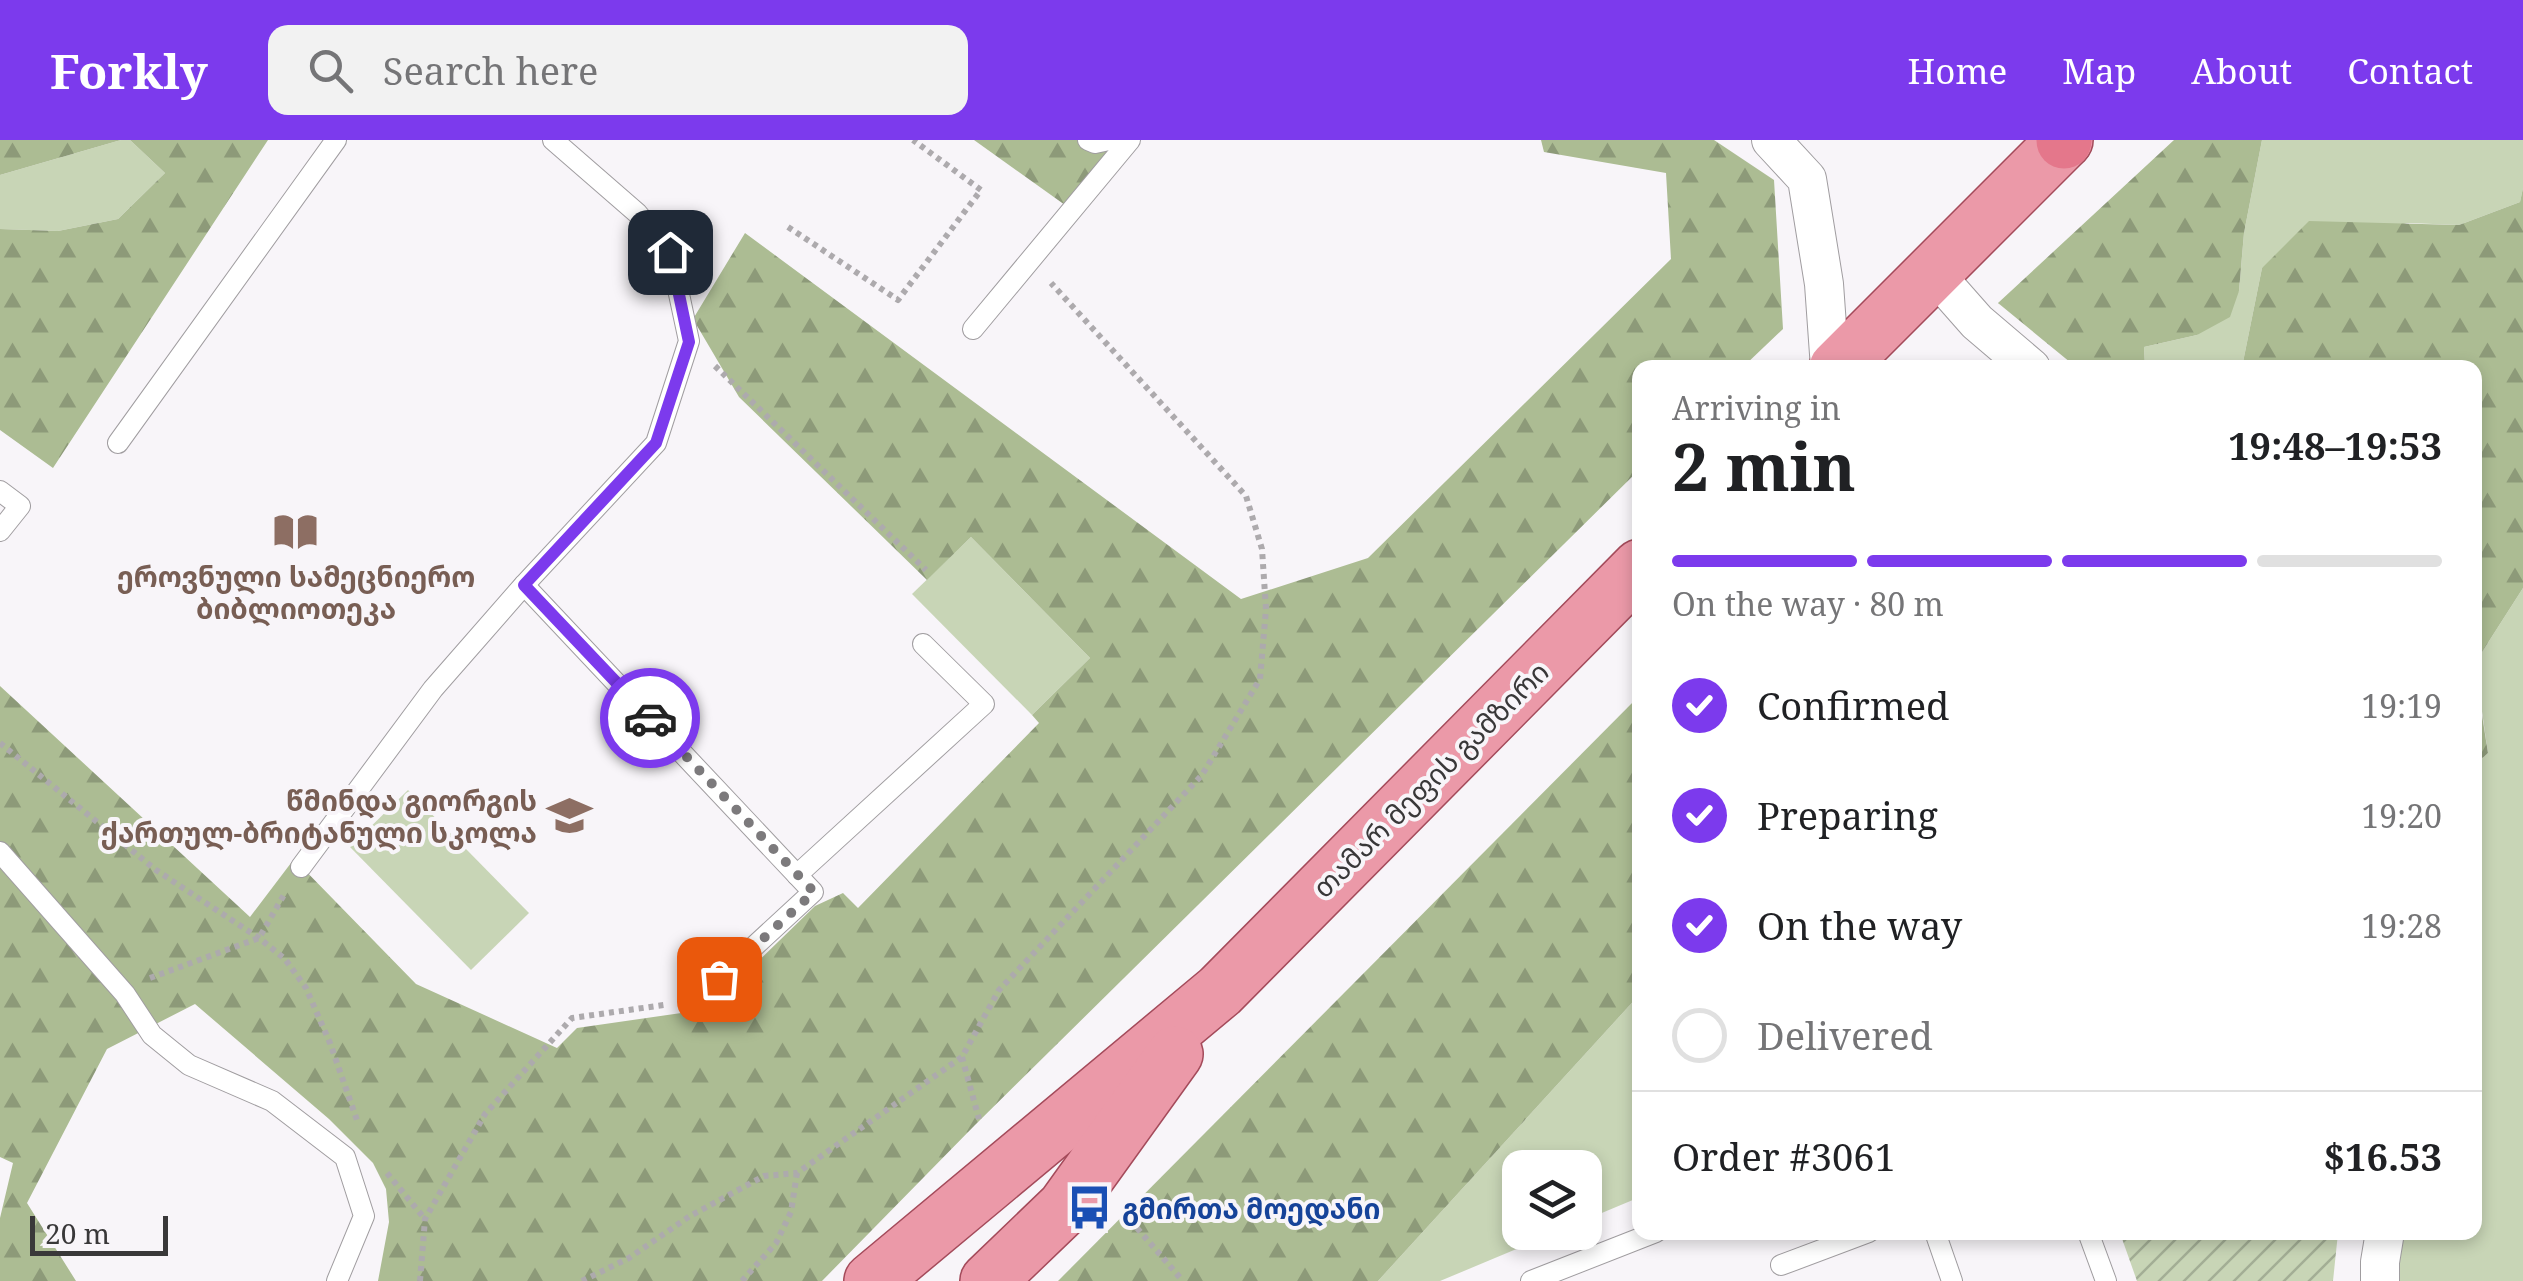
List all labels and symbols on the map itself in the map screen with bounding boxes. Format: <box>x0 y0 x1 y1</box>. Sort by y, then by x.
pin <box>628 210 713 295</box>
library icon: ეროვნული სამეცნიერო ბიბლიოთეკა <box>272 507 320 555</box>
place label: ეროვნული სამეცნიერო ბიბლიოთეკა <box>117 557 475 627</box>
street label: თამარ მეფის გამზირი <box>1304 653 1556 905</box>
courier <box>600 668 700 768</box>
place label: წმინდა გიორგის ქართულ-ბრიტანული სკოლა <box>101 781 537 851</box>
school or university icon: წმინდა გიორგის ქართულ-ბრიტანული სკოლა <box>546 792 594 840</box>
pin <box>677 937 762 1022</box>
bus stop icon: გმირთა მოედანი <box>1065 1184 1113 1232</box>
place label: გმირთა მოედანი <box>1122 1189 1381 1227</box>
scale bar <box>30 1211 168 1256</box>

